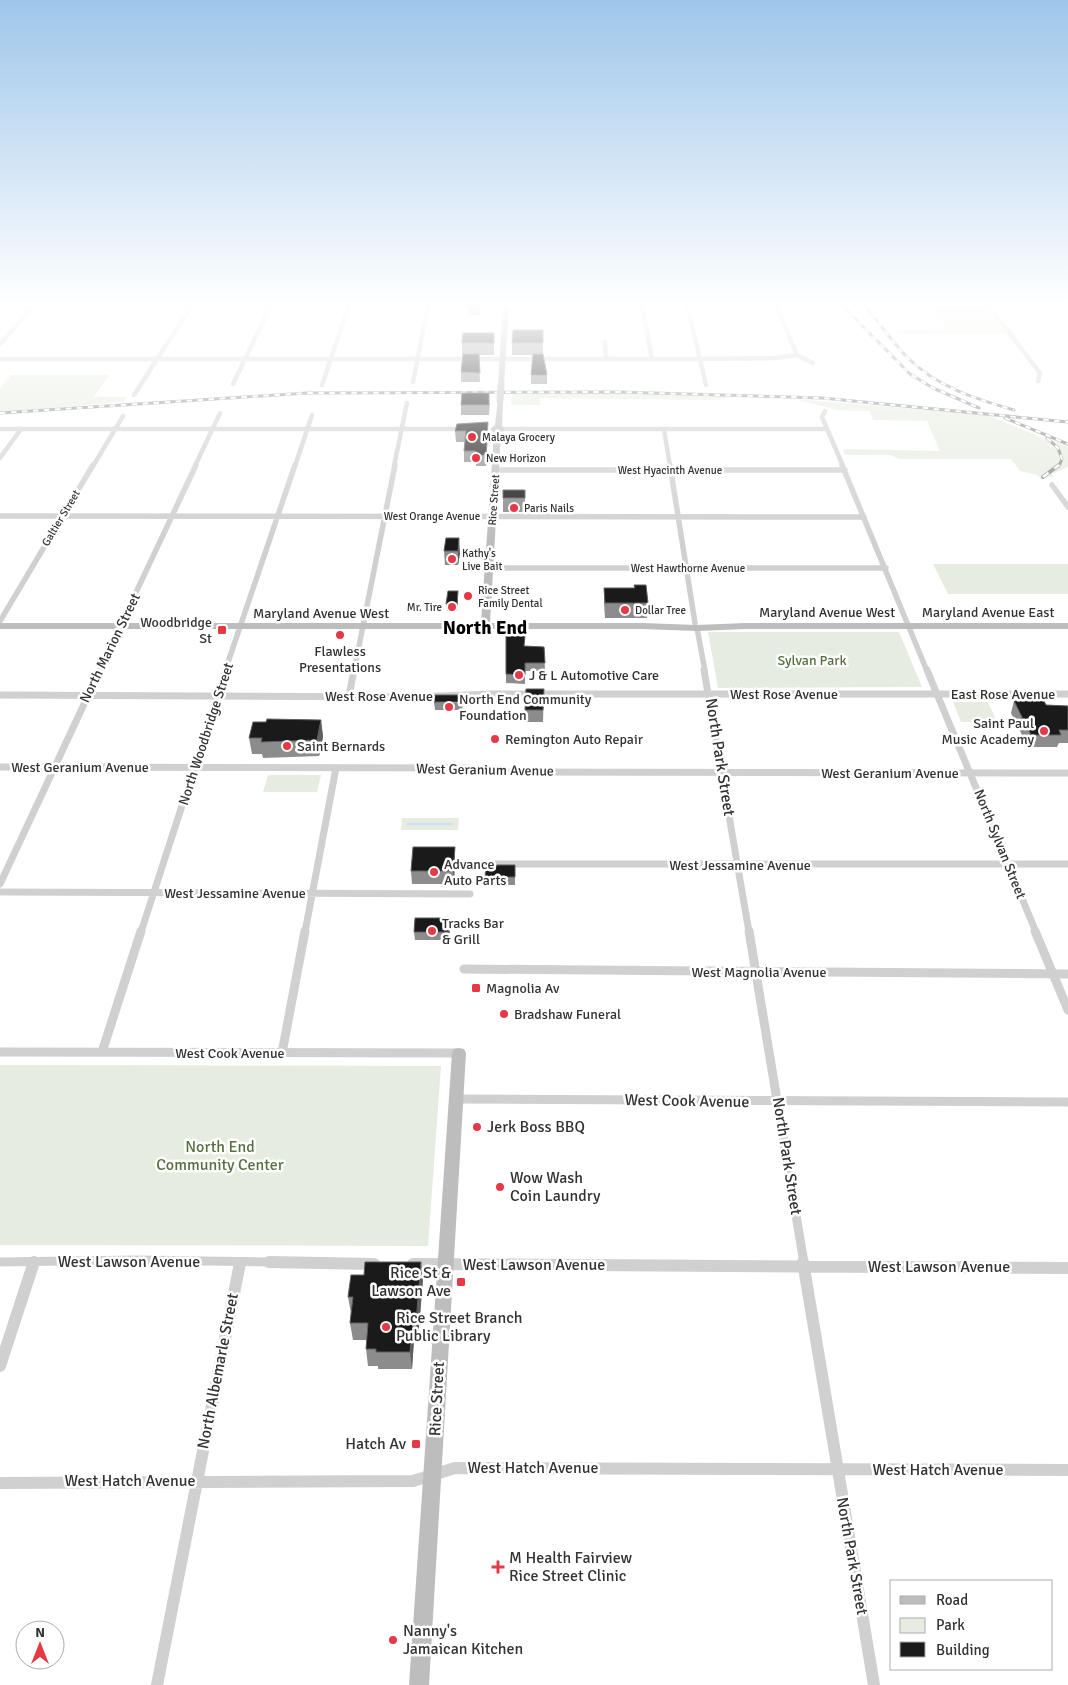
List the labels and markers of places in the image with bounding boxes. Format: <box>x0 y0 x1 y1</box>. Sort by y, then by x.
marker: Malaya Grocery <box>466 431 478 443</box>
place label: Malaya Grocery <box>482 431 556 444</box>
marker: New Horizon <box>470 452 482 464</box>
place label: New Horizon <box>486 452 546 465</box>
marker: Paris Nails <box>508 502 520 514</box>
place label: Paris Nails <box>524 502 574 515</box>
place label: Kathy's Live Bait <box>462 547 502 573</box>
marker: Kathy's Live Bait <box>446 553 458 565</box>
place label: Rice Street Family Dental <box>478 584 543 610</box>
marker: Rice Street Family Dental <box>462 590 474 602</box>
place label: Mr. Tire <box>407 601 442 614</box>
marker: Mr. Tire <box>446 601 458 613</box>
marker: Dollar Tree <box>619 604 631 616</box>
place label: Dollar Tree <box>635 604 686 617</box>
place label: Woodbridge St <box>140 614 212 647</box>
marker: Woodbridge St <box>216 624 228 636</box>
marker: Flawless Presentations <box>334 629 346 641</box>
place label: Flawless Presentations <box>299 643 381 676</box>
place label: J & L Automotive Care <box>529 667 659 684</box>
marker: J & L Automotive Care <box>513 669 525 681</box>
place label: North End Community Foundation <box>459 691 592 724</box>
marker: North End Community Foundation <box>443 701 455 713</box>
place label: Saint Paul Music Academy <box>941 715 1034 748</box>
marker: Saint Paul Music Academy <box>1038 725 1050 737</box>
place label: Remington Auto Repair <box>505 731 644 748</box>
marker: Remington Auto Repair <box>489 733 501 745</box>
place label: Saint Bernards <box>297 738 385 755</box>
marker: Saint Bernards <box>281 740 293 752</box>
place label: Advance Auto Parts <box>444 856 506 889</box>
marker: Advance Auto Parts <box>428 866 440 878</box>
place label: Tracks Bar & Grill <box>442 915 505 948</box>
marker: Tracks Bar & Grill <box>426 925 438 937</box>
place label: Magnolia Av <box>486 980 560 997</box>
marker: Magnolia Av <box>470 982 482 994</box>
place label: Bradshaw Funeral <box>514 1006 621 1023</box>
marker: Bradshaw Funeral <box>498 1008 510 1020</box>
place label: Jerk Boss BBQ <box>487 1117 585 1137</box>
marker: Jerk Boss BBQ <box>471 1121 483 1133</box>
place label: Wow Wash Coin Laundry <box>510 1168 601 1206</box>
marker: Wow Wash Coin Laundry <box>494 1181 506 1193</box>
place label: Rice St & Lawson Ave <box>371 1263 451 1301</box>
marker: Rice St & Lawson Ave <box>455 1276 467 1288</box>
place label: Rice Street Branch Public Library <box>396 1308 522 1346</box>
marker: Rice Street Branch Public Library <box>380 1321 392 1333</box>
place label: Hatch Av <box>345 1434 407 1454</box>
marker: Hatch Av <box>410 1438 422 1450</box>
place label: M Health Fairview Rice Street Clinic <box>509 1548 632 1586</box>
marker: M Health Fairview Rice Street Clinic <box>491 1560 505 1574</box>
place label: Nanny's Jamaican Kitchen <box>403 1621 523 1659</box>
marker: Nanny's Jamaican Kitchen <box>387 1634 399 1646</box>

